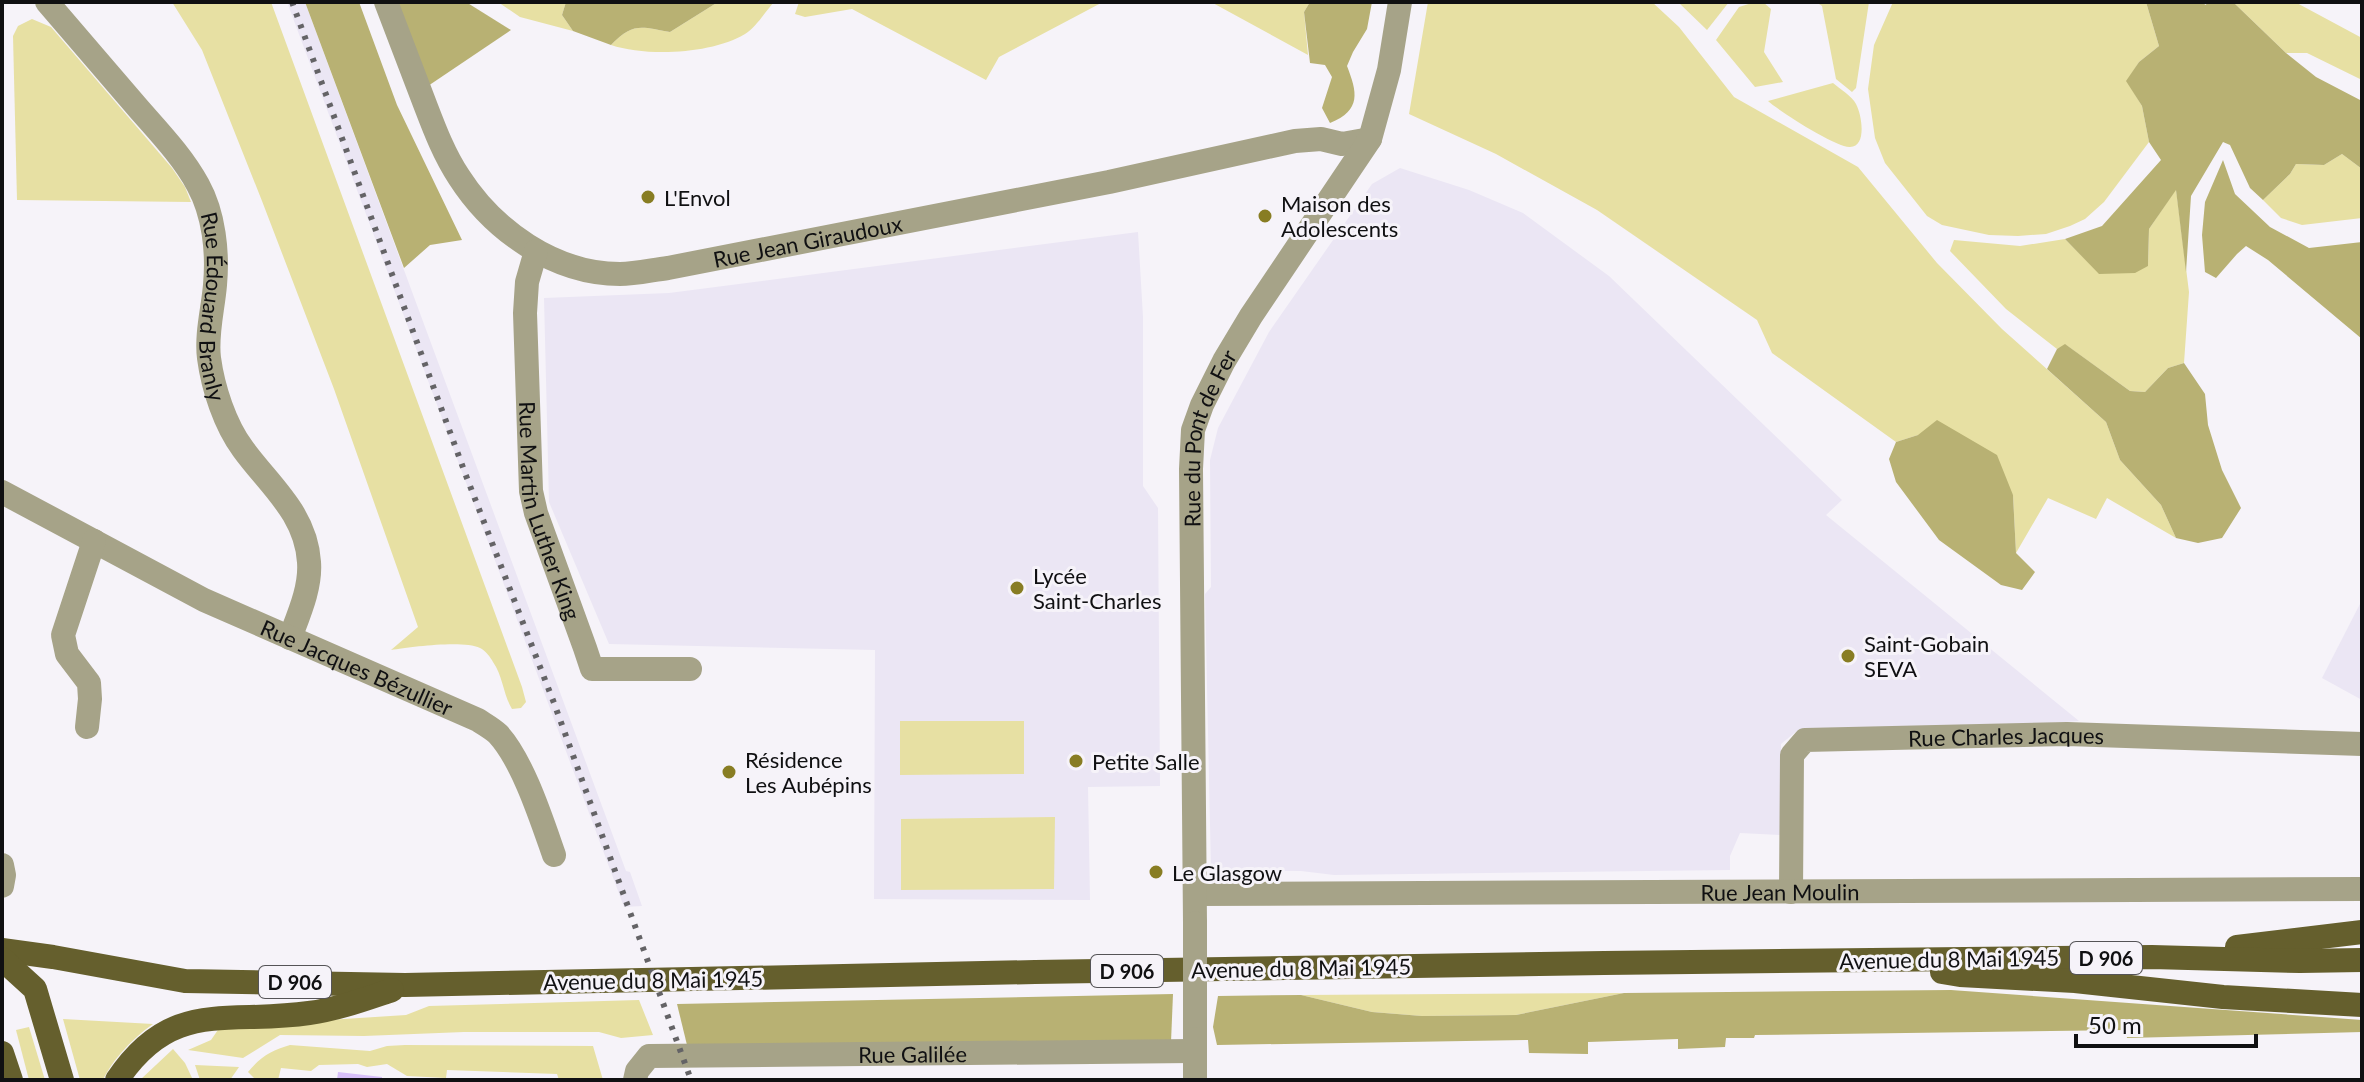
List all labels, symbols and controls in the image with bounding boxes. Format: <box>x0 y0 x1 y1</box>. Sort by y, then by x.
place label: L'Envol <box>664 184 731 211</box>
marker: L'Envol <box>639 188 657 206</box>
place label: Maison des Adolescents <box>1281 190 1398 242</box>
marker: Maison des Adolescents <box>1256 207 1274 225</box>
street label: Rue Édouard Branly <box>195 209 232 405</box>
street label: Rue Jean Giraudoux <box>711 209 904 272</box>
street label: Rue du Pont de Fer <box>1177 344 1241 527</box>
street label: Rue Martin Luther King <box>514 401 587 623</box>
place label: Lycée Saint-Charles <box>1033 562 1161 614</box>
marker: Lycée Saint-Charles <box>1008 579 1026 597</box>
street label: Rue Jacques Bézullier <box>257 613 457 721</box>
place label: Saint-Gobain SEVA <box>1864 630 1989 682</box>
marker: Saint-Gobain SEVA <box>1839 647 1857 665</box>
street label: Rue Charles Jacques <box>1908 720 2105 751</box>
place label: Résidence Les Aubépins <box>745 746 872 798</box>
place label: Petite Salle <box>1092 748 1200 775</box>
marker: Petite Salle <box>1067 752 1085 770</box>
marker: Résidence Les Aubépins <box>720 763 738 781</box>
place label: Le Glasgow <box>1172 859 1282 886</box>
marker: Le Glasgow <box>1147 863 1165 881</box>
street label: Rue Jean Moulin <box>1700 878 1860 905</box>
road number: D 906 <box>2070 942 2142 974</box>
street label: Avenue du 8 Mai 1945 <box>1839 944 2059 974</box>
street label: Avenue du 8 Mai 1945 <box>1191 953 1411 983</box>
road number: D 906 <box>1091 955 1163 987</box>
street label: Avenue du 8 Mai 1945 <box>543 965 763 995</box>
road number: D 906 <box>259 966 331 998</box>
scale bar <box>2076 998 2256 1048</box>
text: 50 m <box>2088 1010 2142 1039</box>
street label: Rue Galilée <box>858 1040 967 1068</box>

